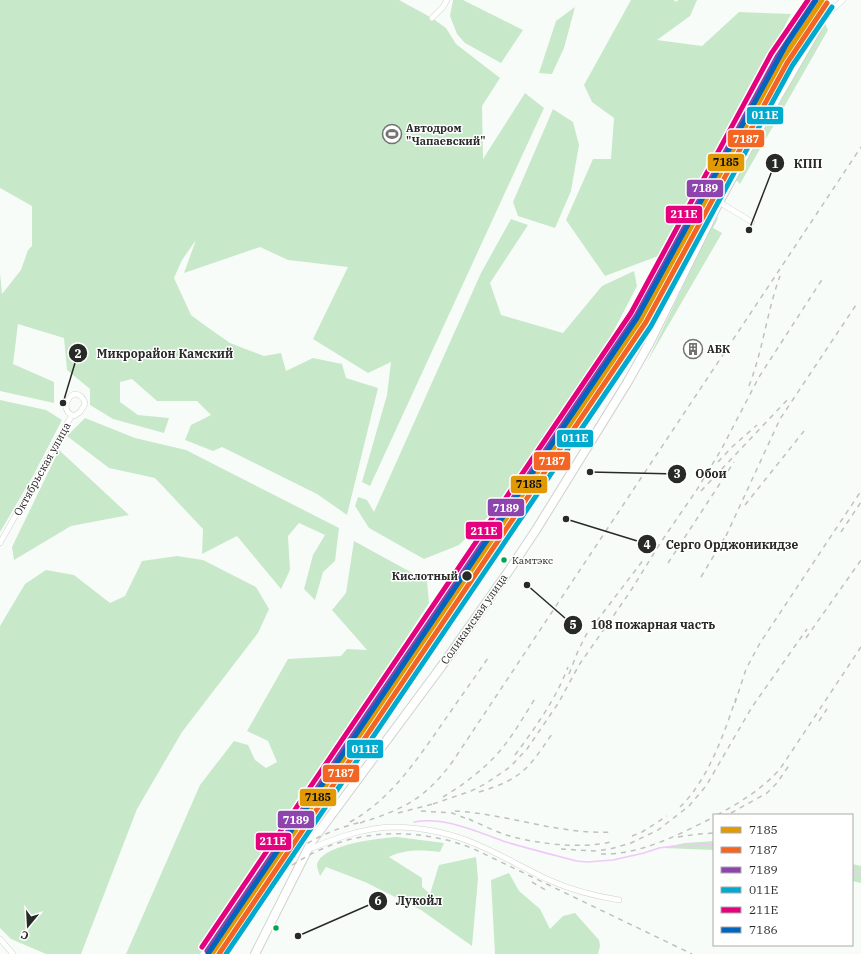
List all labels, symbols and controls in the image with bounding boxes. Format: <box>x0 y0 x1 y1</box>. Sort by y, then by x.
line badge: 011Е <box>746 106 784 125</box>
text: 011Е <box>751 108 779 122</box>
place label: Автодром "Чапаевский" <box>406 121 486 148</box>
sports icon: Автодром "Чапаевский" <box>381 123 403 145</box>
line badge: 7187 <box>727 129 765 148</box>
text: 7187 <box>733 132 759 146</box>
callout: КПП <box>765 151 830 175</box>
line badge: 7185 <box>707 153 745 172</box>
text: 7185 <box>713 155 739 169</box>
text: 1 <box>771 156 779 171</box>
text: КПП <box>794 156 822 171</box>
line badge: 7189 <box>686 179 724 198</box>
text: 7189 <box>692 181 719 195</box>
line badge: 211Е <box>665 205 703 224</box>
text: 211Е <box>670 207 698 221</box>
building icon: АБК <box>682 338 704 360</box>
callout: Микрорайон Камский <box>68 341 241 365</box>
place label: АБК <box>707 342 731 356</box>
text: 2 <box>74 346 82 361</box>
text: Микрорайон Камский <box>97 346 233 361</box>
street label: Октябрьская улица <box>10 420 74 518</box>
line badge: 011Е <box>556 429 594 448</box>
text: 011Е <box>561 431 589 445</box>
line badge: 7187 <box>533 451 571 471</box>
text: 7187 <box>539 454 565 468</box>
callout: Обои <box>667 462 734 486</box>
text: 3 <box>673 466 681 481</box>
text: Обои <box>695 466 727 481</box>
line badge: 7185 <box>510 475 548 494</box>
text: 7185 <box>516 477 542 491</box>
line badge: 7189 <box>487 498 525 517</box>
text: 7189 <box>493 501 520 515</box>
line badge: 211Е <box>465 521 503 540</box>
text: 211Е <box>470 524 498 538</box>
callout: Серго Орджоникидзе <box>637 532 806 556</box>
text: 4 <box>643 537 651 552</box>
text: Серго Орджоникидзе <box>666 537 799 552</box>
place label: Камтэкс <box>512 554 553 567</box>
marker: Камтэкс <box>499 555 509 565</box>
place label: Кислотный <box>392 569 458 583</box>
marker: Кислотный <box>460 569 474 583</box>
street label: Соликамская улица <box>437 571 511 667</box>
callout: 108 пожарная часть <box>563 613 723 637</box>
text: 5 <box>569 617 577 632</box>
text: 108 пожарная часть <box>591 617 715 632</box>
line badge: 011Е <box>346 739 384 759</box>
text: 011Е <box>351 742 379 756</box>
line badge: 7187 <box>322 764 360 783</box>
text: 7187 <box>328 766 354 780</box>
line badge: 7185 <box>299 788 337 807</box>
text: 7185 <box>305 790 331 804</box>
line badge: 7189 <box>277 810 315 829</box>
text: 7189 <box>283 813 310 827</box>
legend <box>713 814 853 946</box>
text: 7185 <box>749 822 778 837</box>
line badge: 211Е <box>255 832 292 851</box>
text: 211Е <box>259 834 287 848</box>
text: 7187 <box>749 842 778 857</box>
text: 7189 <box>749 862 778 877</box>
text: 011Е <box>749 882 778 897</box>
callout: Лукойл <box>368 889 450 913</box>
text: 6 <box>374 893 382 908</box>
text: Лукойл <box>396 893 442 908</box>
text: 211Е <box>749 902 778 917</box>
north arrow <box>8 906 48 946</box>
text: 7186 <box>749 922 778 937</box>
unlabelled marker <box>271 923 281 933</box>
text: С <box>19 928 31 943</box>

